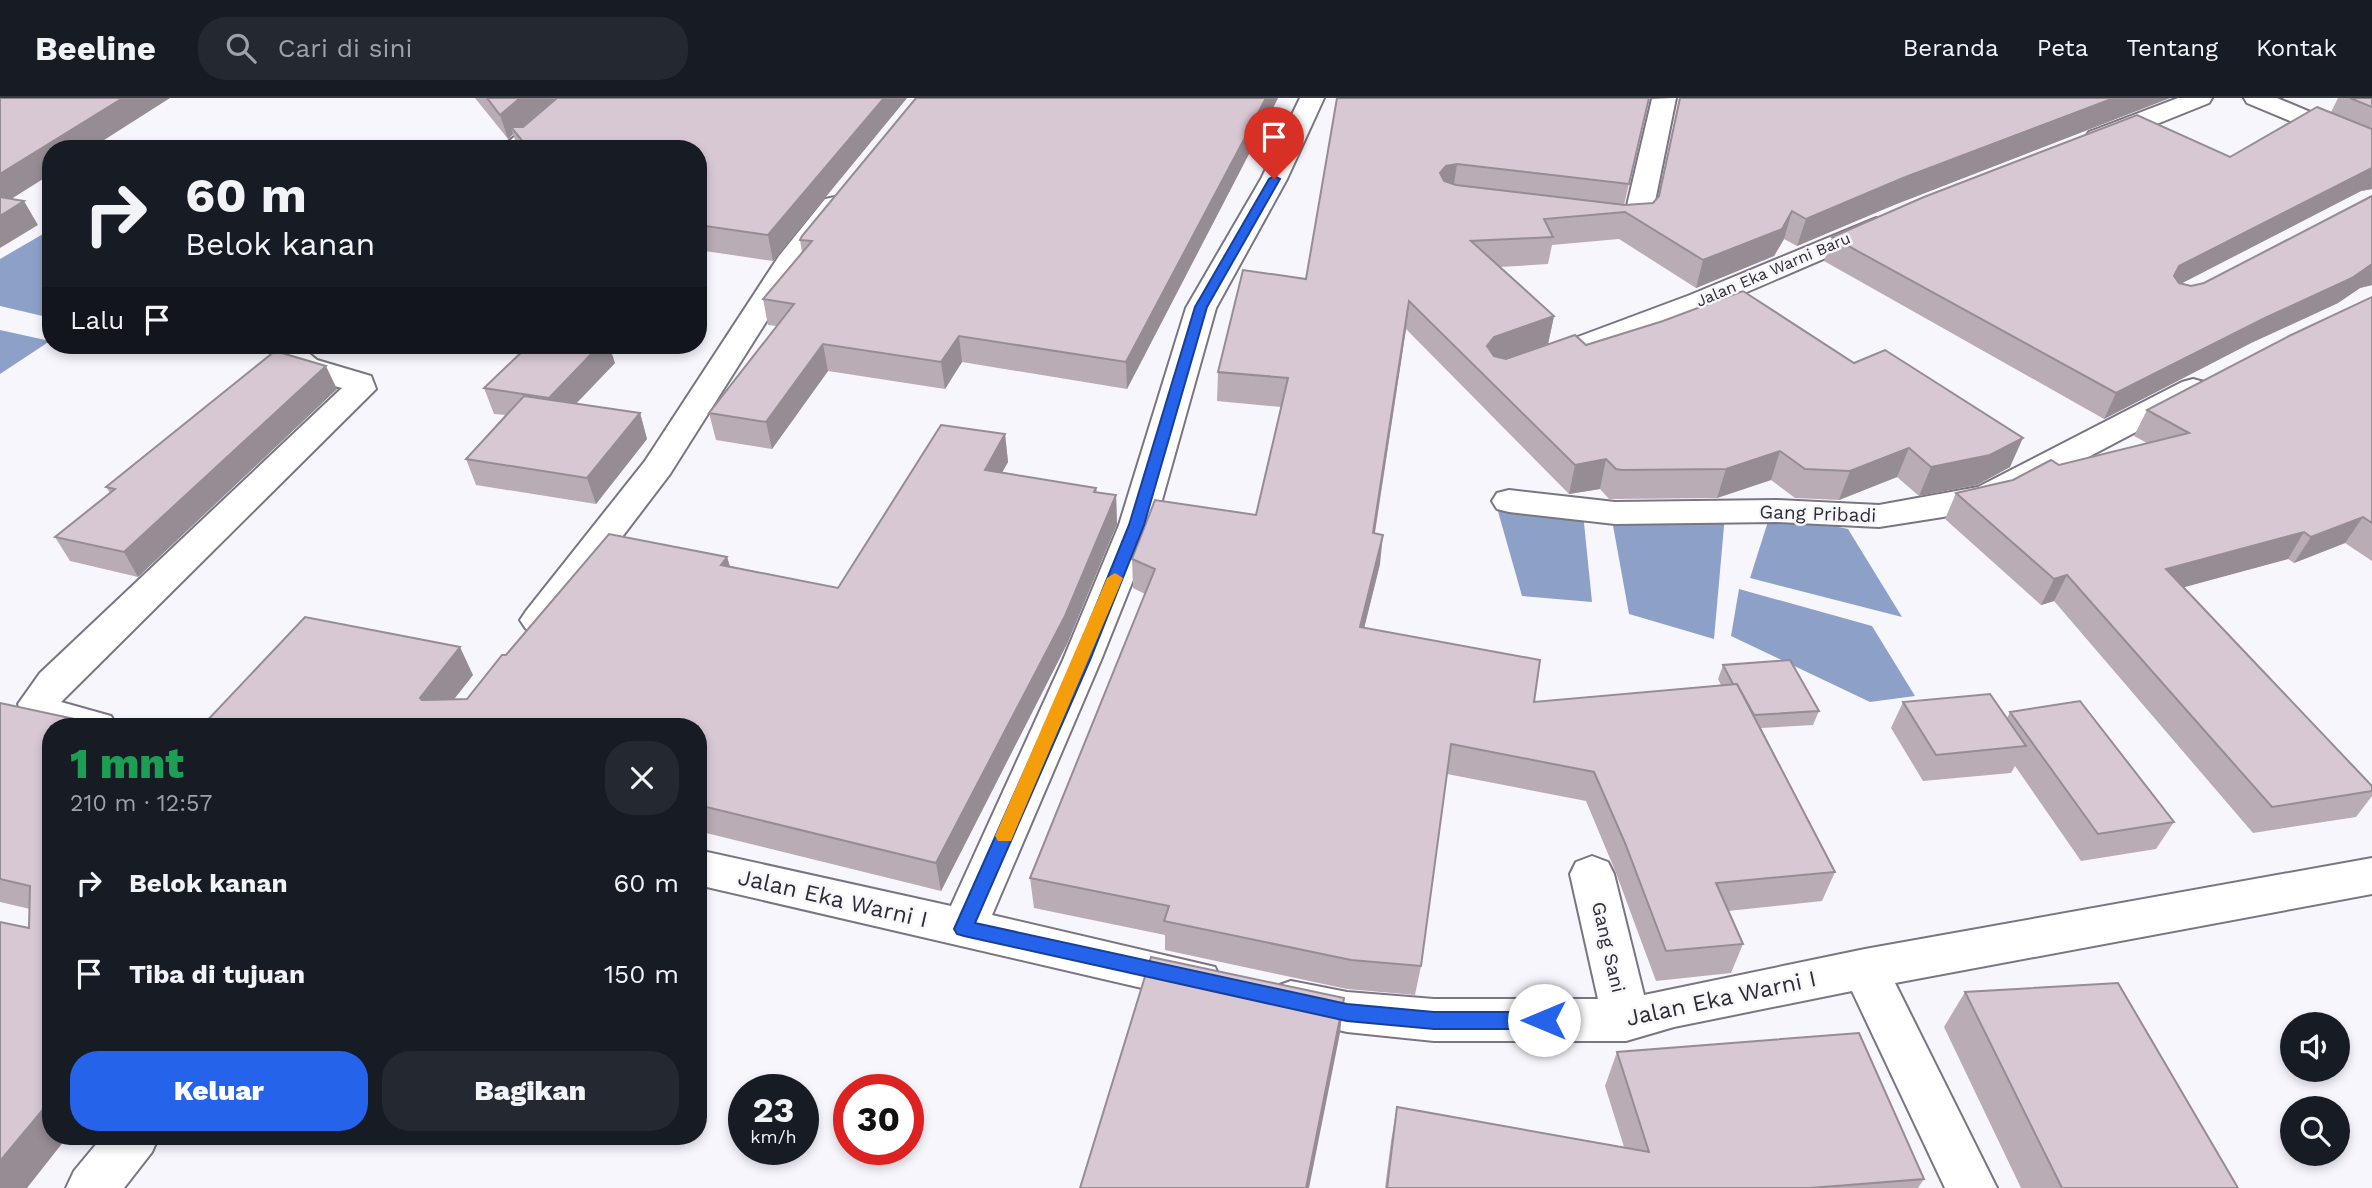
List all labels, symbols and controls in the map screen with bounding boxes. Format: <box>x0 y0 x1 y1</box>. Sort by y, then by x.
search box <box>198 17 688 80</box>
text: Beeline <box>35 29 156 68</box>
icon: search <box>222 29 260 67</box>
text: Cari di sini <box>278 33 412 63</box>
text: Beranda <box>1903 34 1999 62</box>
text: Peta <box>2037 34 2088 62</box>
text: Tentang <box>2126 34 2218 62</box>
text: Kontak <box>2256 34 2337 62</box>
pin <box>1244 107 1304 179</box>
icon: arrive <box>1255 118 1293 156</box>
text: 60 m <box>185 166 307 224</box>
icon: right <box>70 168 161 259</box>
text: Belok kanan <box>185 225 375 263</box>
street label: Jalan Eka Warni Baru <box>1693 228 1853 311</box>
icon: arrive <box>138 301 176 339</box>
text: Lalu <box>70 305 124 335</box>
street label: Gang Pribadi <box>1759 500 1877 527</box>
text: 1 mnt <box>70 739 184 788</box>
button: close <box>605 741 679 815</box>
text: 210 m · 12:57 <box>70 790 212 817</box>
icon: right <box>70 864 108 902</box>
street label: Jalan Eka Warni I <box>736 864 930 933</box>
text: Belok kanan <box>129 868 288 898</box>
text: 60 m <box>613 868 679 898</box>
street label: Gang Sani <box>1587 899 1630 995</box>
icon: arrive <box>70 955 108 993</box>
text: Tiba di tujuan <box>129 959 305 989</box>
text: 150 m <box>604 959 679 989</box>
street label: Jalan Eka Warni I <box>1624 965 1819 1032</box>
position arrow <box>1507 983 1581 1057</box>
map controls <box>2280 1012 2350 1166</box>
button: sound <box>2280 1012 2350 1082</box>
button: Keluar <box>70 1051 368 1131</box>
button: Bagikan <box>382 1051 679 1131</box>
speed limit sign: 30 <box>833 1074 924 1165</box>
text: 23 <box>753 1089 794 1131</box>
button: search <box>2280 1096 2350 1166</box>
text: km/h <box>750 1126 797 1147</box>

